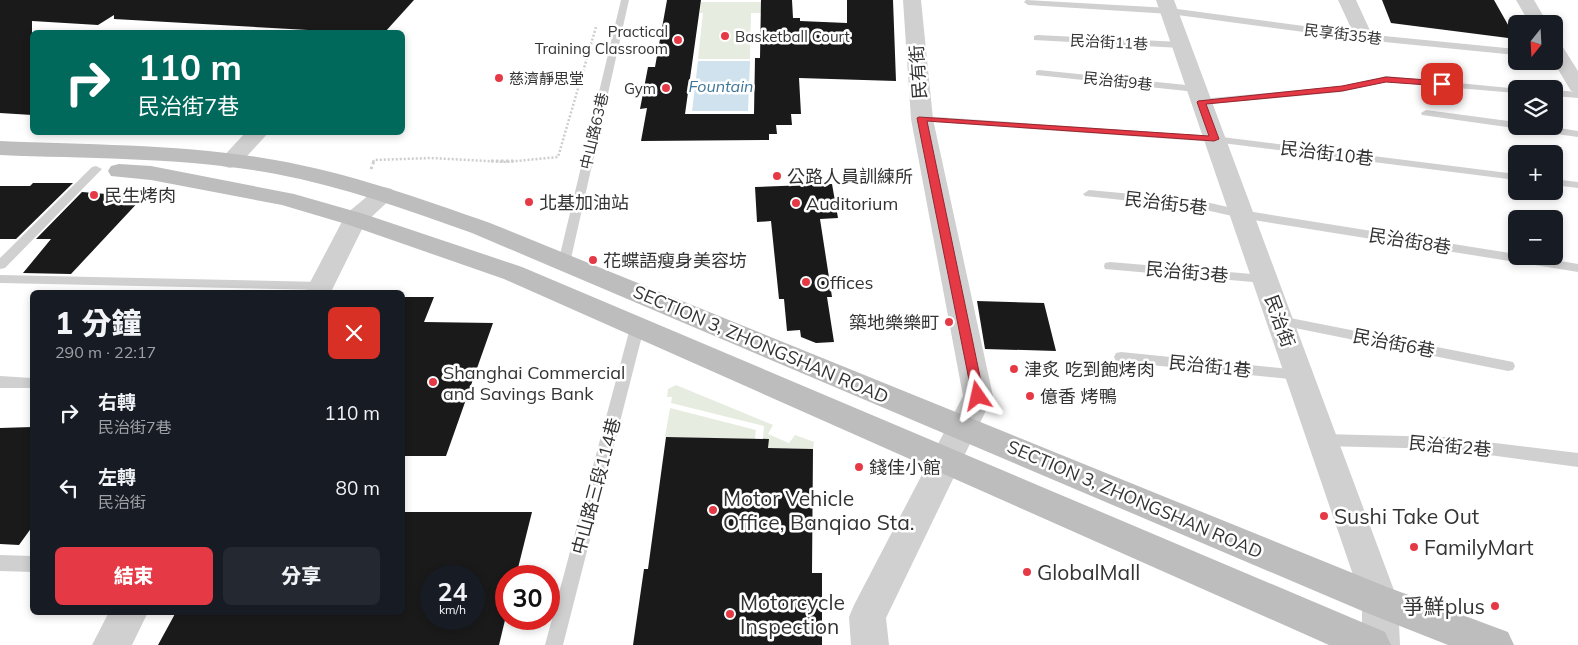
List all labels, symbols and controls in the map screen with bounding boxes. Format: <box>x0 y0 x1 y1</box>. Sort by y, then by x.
north arrow <box>1508 15 1562 70</box>
map controls <box>1508 15 1563 265</box>
street label: 民享街35巷 <box>1303 20 1383 48</box>
place label: Practical Training Classroom <box>535 22 668 58</box>
place label: Basketball Court <box>735 27 850 46</box>
marker: Basketball Court <box>719 30 731 42</box>
street label: 民治街11巷 <box>1070 30 1148 54</box>
marker: Practical Training Classroom <box>672 34 684 46</box>
street label: 民有街 <box>905 44 931 100</box>
text: 110 m <box>138 45 242 89</box>
icon: right <box>55 50 120 115</box>
pin <box>1421 63 1463 105</box>
street label: 民治街9巷 <box>1083 68 1153 94</box>
place label: 慈濟靜思堂 <box>509 69 584 88</box>
icon: arrive <box>1428 70 1456 98</box>
marker: 慈濟靜思堂 <box>493 72 505 84</box>
water label: Fountain <box>689 76 753 96</box>
place label: Gym <box>624 79 656 98</box>
button: layers <box>1508 80 1563 135</box>
marker: Gym <box>660 82 672 94</box>
street label: 中山路63巷 <box>576 91 612 171</box>
text: 民治街7巷 <box>138 92 239 120</box>
street label: 民治街10巷 <box>1279 136 1375 170</box>
button: + <box>1508 145 1563 200</box>
place label: 公路人員訓練所 <box>787 165 913 188</box>
marker: 公路人員訓練所 <box>771 170 783 182</box>
place label: 民生烤肉 <box>104 184 176 207</box>
street label: 民治街5巷 <box>1124 187 1208 219</box>
marker: 民生烤肉 <box>88 189 100 201</box>
place label: 北基加油站 <box>539 191 629 214</box>
place label: Auditorium <box>806 192 898 215</box>
marker: 北基加油站 <box>523 196 535 208</box>
marker: Auditorium <box>790 197 802 209</box>
button: − <box>1508 210 1563 265</box>
street label: 民治街8巷 <box>1367 223 1453 259</box>
place label: 花蝶語瘦身美容坊 <box>603 249 747 272</box>
marker: 花蝶語瘦身美容坊 <box>587 254 599 266</box>
street label: 民治街3巷 <box>1145 257 1229 287</box>
place label: Offices <box>816 271 874 294</box>
marker: Offices <box>800 276 812 288</box>
street label: SECTION 3, ZHONGSHAN ROAD <box>630 280 892 408</box>
street label: 民治街 <box>1260 292 1300 350</box>
text: 1 分鐘 <box>55 304 141 342</box>
button: close <box>328 307 380 359</box>
place label: 築地樂樂町 <box>849 311 939 334</box>
marker: 築地樂樂町 <box>943 316 955 328</box>
street label: 民治街6巷 <box>1351 324 1437 362</box>
text: 290 m · 22:17 <box>55 342 156 362</box>
street label: 民治街1巷 <box>1168 350 1252 382</box>
place label: 津炙 吃到飽烤肉 <box>1024 358 1155 381</box>
place label: Shanghai Commercial and Savings Bank <box>443 361 625 405</box>
marker: 津炙 吃到飽烤肉 <box>1008 363 1020 375</box>
position arrow <box>951 369 1003 421</box>
marker: Shanghai Commercial and Savings Bank <box>427 376 439 388</box>
place label: 億香 烤鴨 <box>1040 385 1117 408</box>
text: 右轉 <box>98 390 136 414</box>
marker: 億香 烤鴨 <box>1024 390 1036 402</box>
icon: right <box>55 399 83 427</box>
text: 110 m <box>324 401 380 425</box>
street label: 中山路三段114巷 <box>567 415 625 557</box>
text: 民治街7巷 <box>98 417 172 437</box>
street label: 民治街2巷 <box>1408 431 1492 461</box>
street label: SECTION 3, ZHONGSHAN ROAD <box>1004 435 1266 563</box>
place label: 錢佳小館 <box>869 456 941 479</box>
marker: 錢佳小館 <box>853 461 865 473</box>
text: 左轉 <box>98 465 136 489</box>
icon: left <box>55 474 83 502</box>
text: 80 m <box>336 476 380 500</box>
place label: Motor Vehicle Office, Banqiao Sta. <box>723 485 915 535</box>
text: 民治街 <box>98 492 146 512</box>
place label: Sushi Take Out <box>1334 503 1479 529</box>
marker: Motor Vehicle Office, Banqiao Sta. <box>707 504 719 516</box>
marker: Sushi Take Out <box>1318 510 1330 522</box>
place label: FamilyMart <box>1424 534 1534 560</box>
marker: FamilyMart <box>1408 541 1420 553</box>
button: 結束 <box>55 547 213 605</box>
button: 分享 <box>223 547 380 605</box>
place label: GlobalMall <box>1037 559 1140 585</box>
speed limit sign: 30 <box>495 565 560 630</box>
marker: GlobalMall <box>1021 566 1033 578</box>
text: 24 <box>437 576 468 607</box>
place label: Motorcycle Inspection <box>740 589 845 639</box>
place label: 爭鮮plus <box>1403 593 1485 619</box>
marker: 爭鮮plus <box>1489 600 1501 612</box>
text: km/h <box>439 602 466 617</box>
marker: Motorcycle Inspection <box>724 608 736 620</box>

